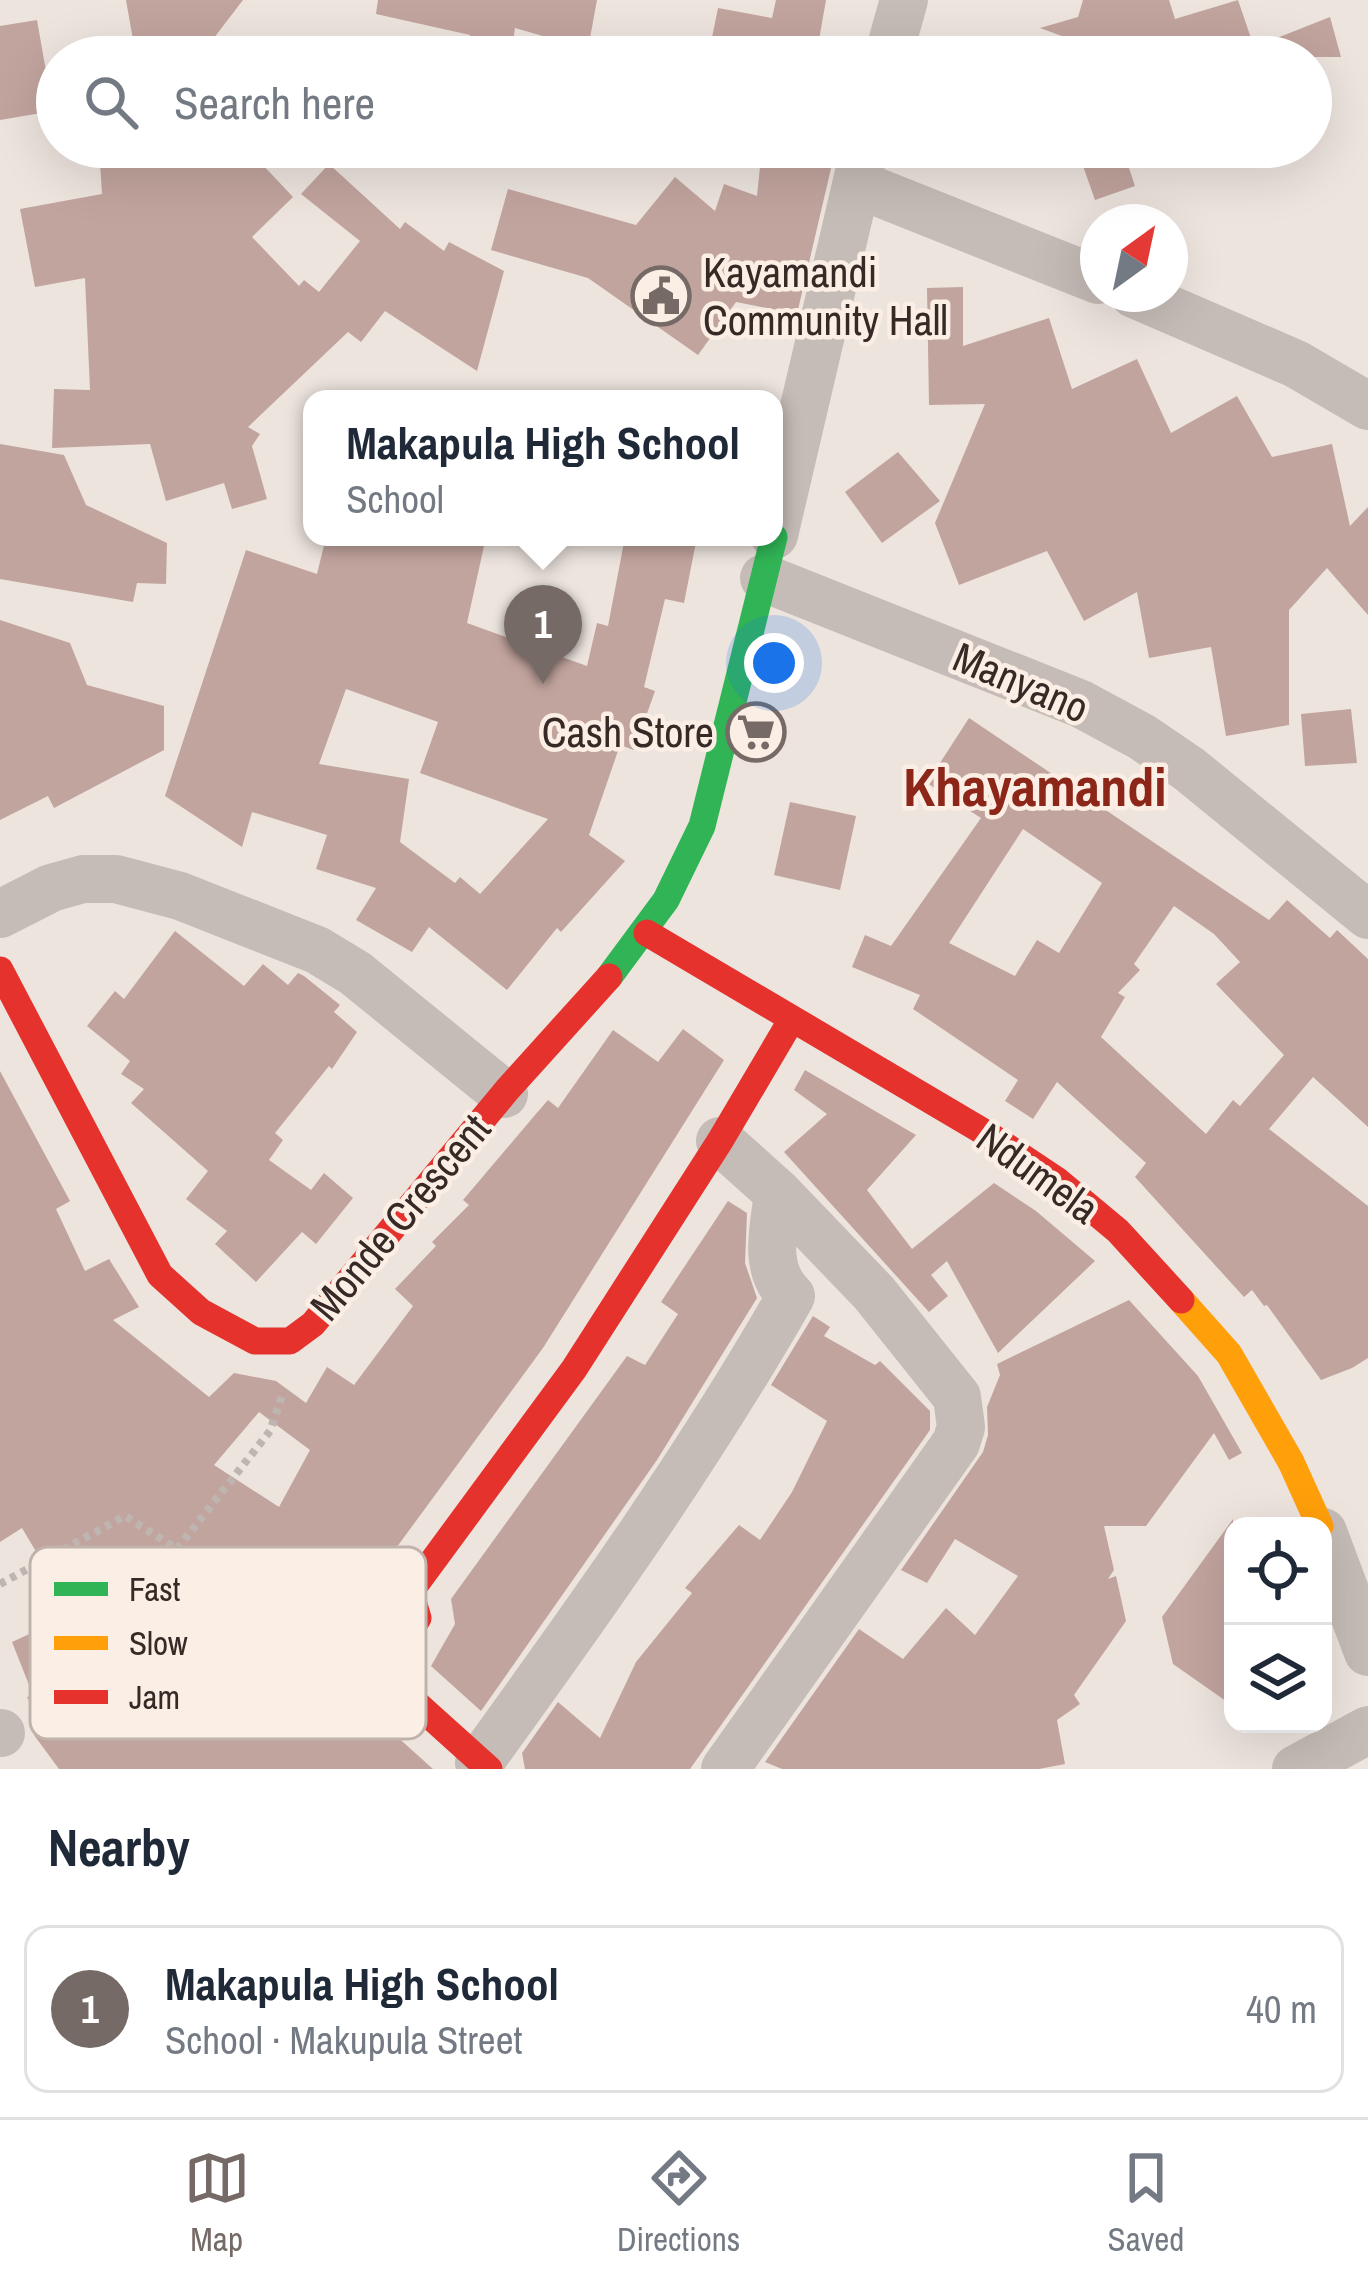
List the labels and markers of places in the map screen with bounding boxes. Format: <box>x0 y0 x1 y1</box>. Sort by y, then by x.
place label: Kayamandi Community Hall <box>703 244 948 348</box>
public building icon: Kayamandi Community Hall <box>630 265 692 327</box>
pin: 1 <box>504 585 582 684</box>
supermarket icon: Cash Store <box>725 701 787 763</box>
place label: Cash Store <box>542 704 714 760</box>

